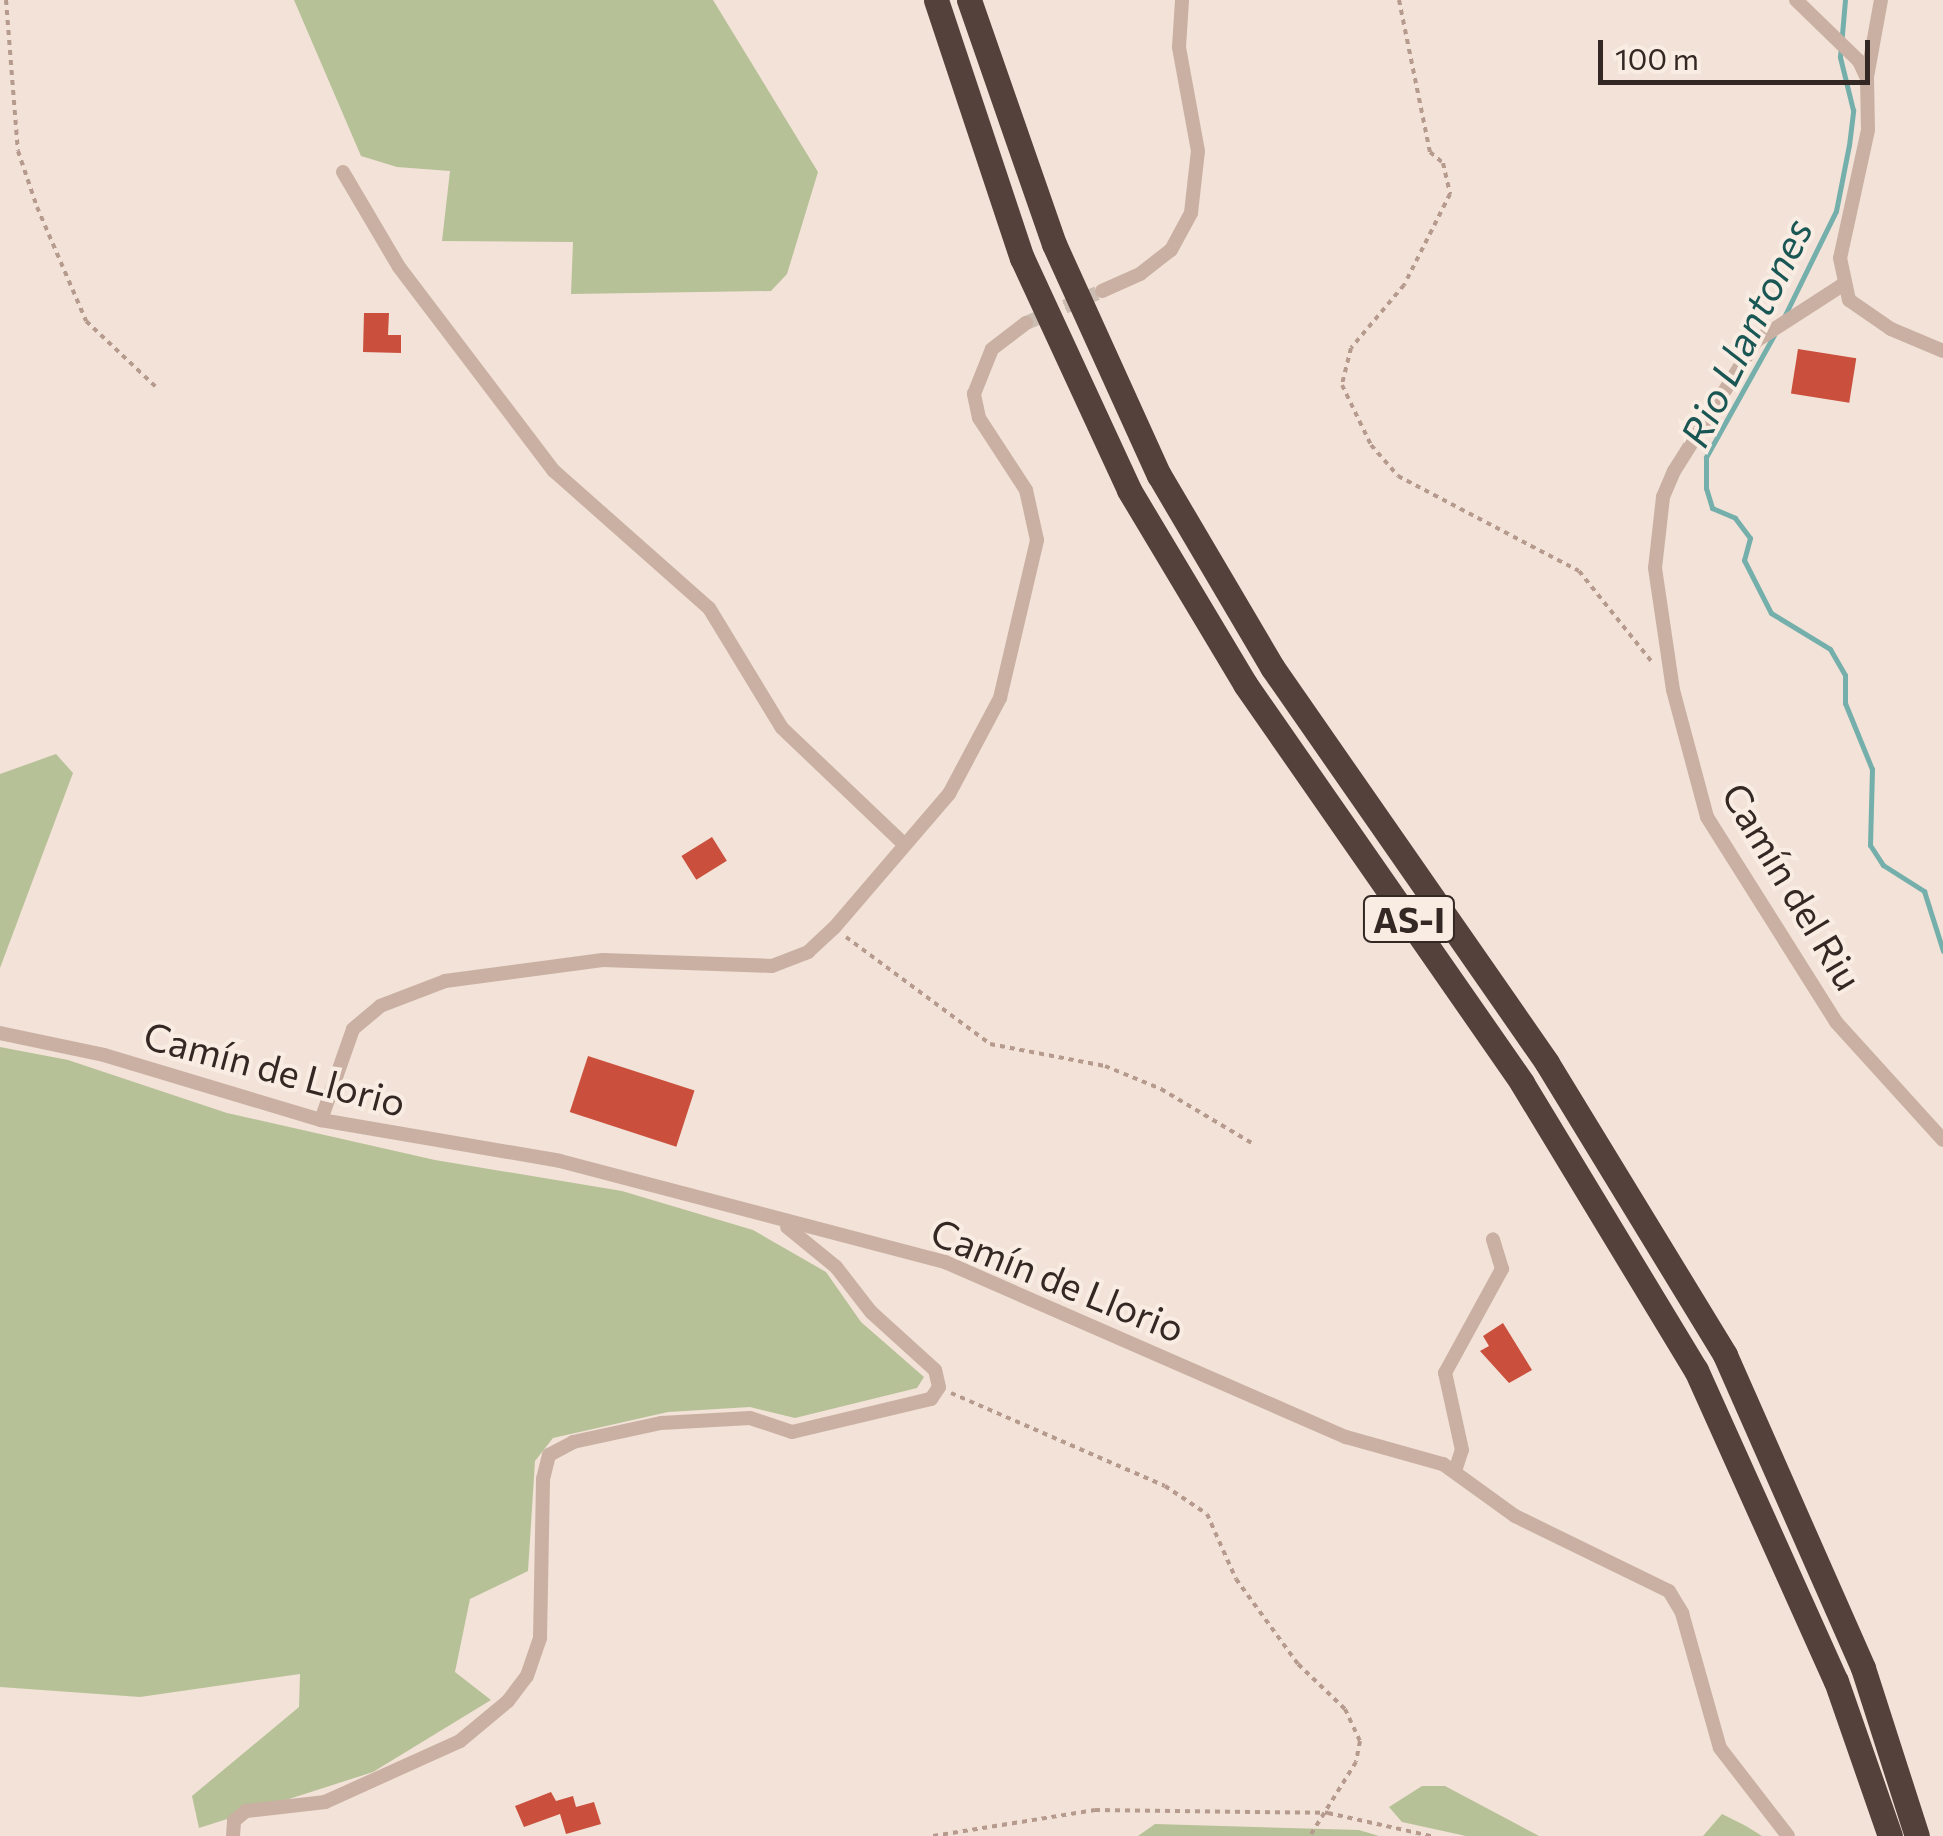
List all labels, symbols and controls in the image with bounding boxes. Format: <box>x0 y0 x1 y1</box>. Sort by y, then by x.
scale bar <box>1603 20 1876 82</box>
text: 100 m <box>1615 39 1699 76</box>
water label: Rio Llantones <box>1669 210 1821 454</box>
street label: Camín del Riu <box>1713 774 1873 998</box>
road number: AS-I <box>1362 889 1456 949</box>
street label: Camín de Llorio <box>139 1011 411 1125</box>
street label: Camín de Llorio <box>925 1207 1191 1351</box>

